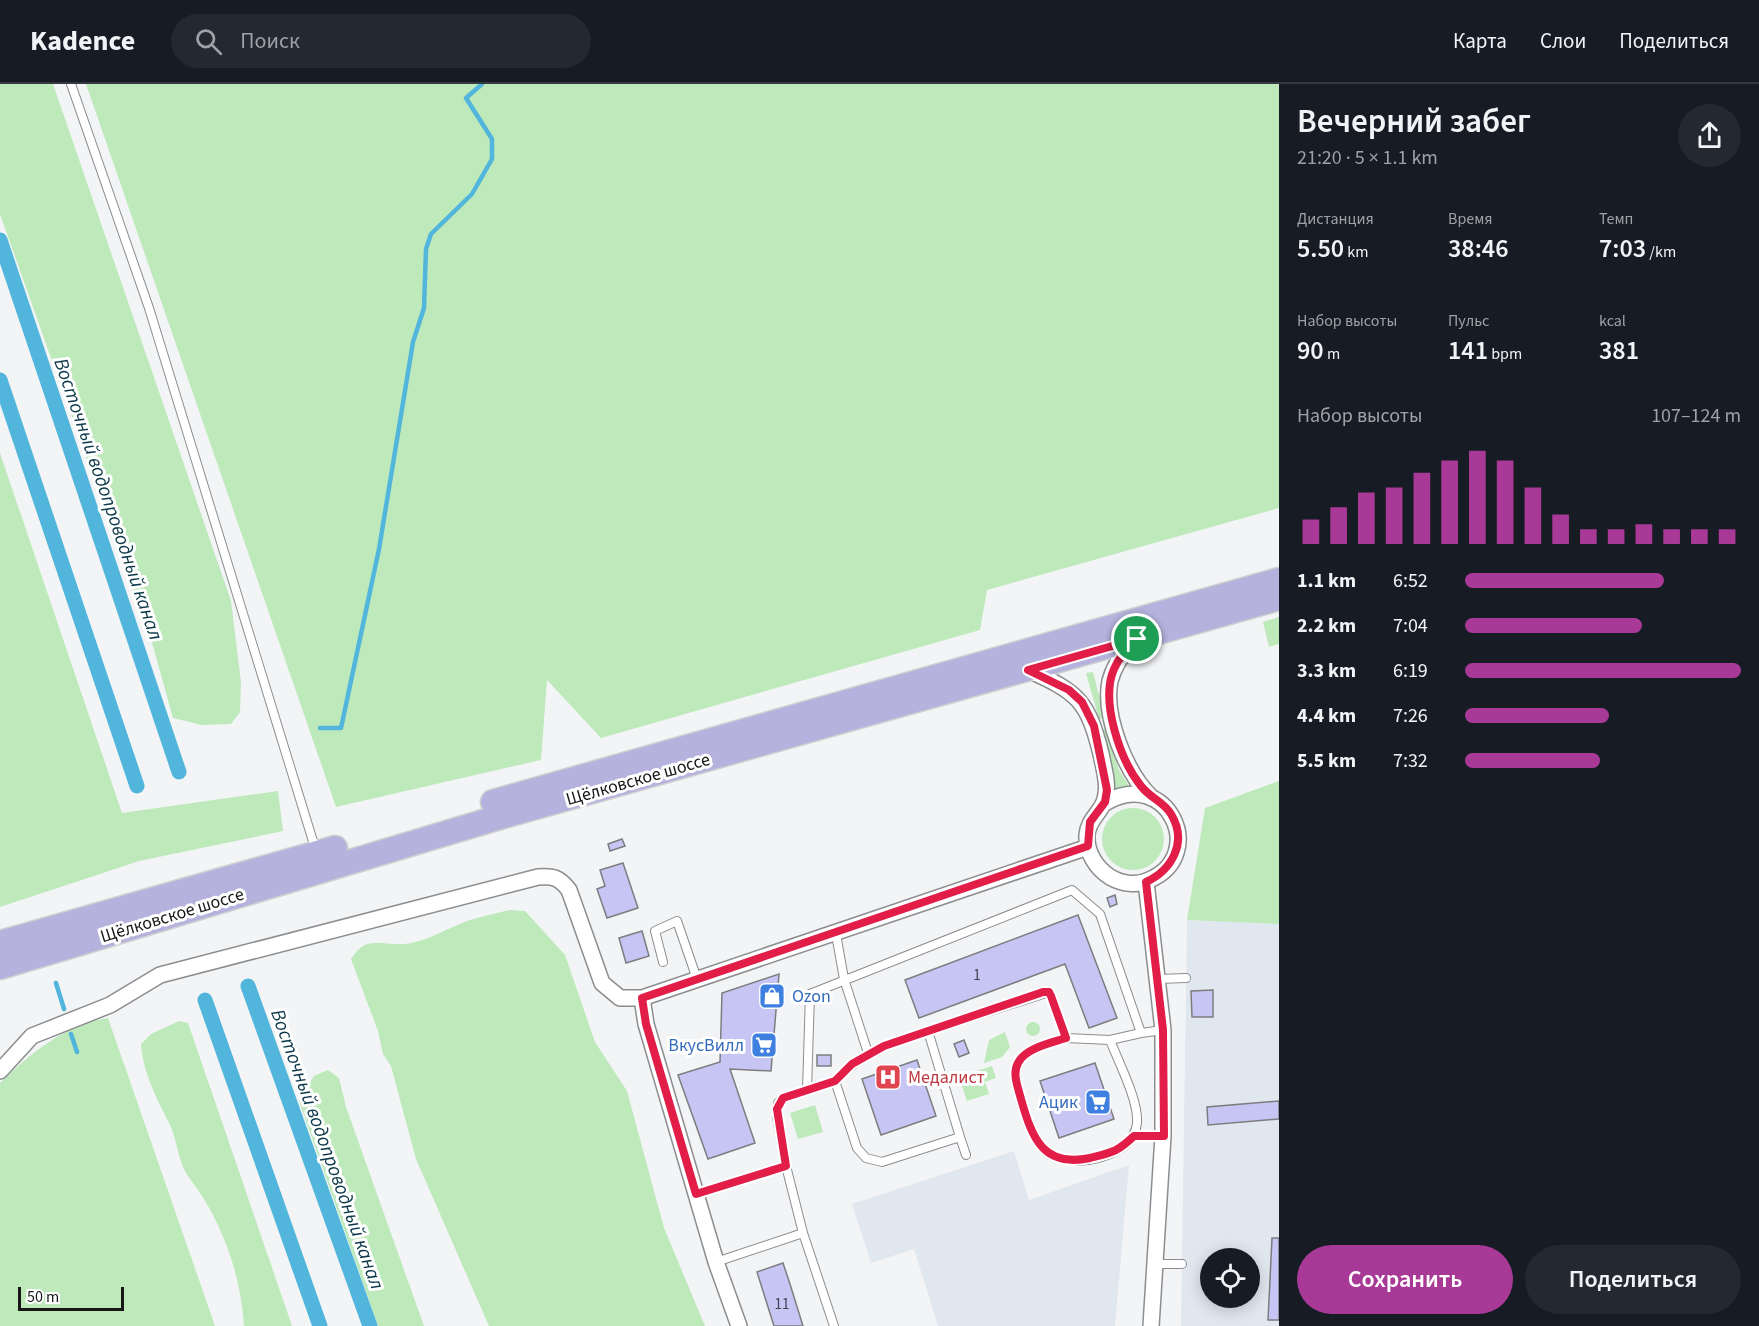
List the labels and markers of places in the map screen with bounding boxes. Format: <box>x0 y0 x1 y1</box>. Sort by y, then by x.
pin <box>1111 613 1162 664</box>
shop icon: Ozon <box>757 981 787 1011</box>
place label: Ozon <box>792 984 831 1009</box>
supermarket icon: ВкусВилл <box>749 1030 779 1060</box>
place label: ВкусВилл <box>668 1033 744 1058</box>
hospital icon: Медалист <box>873 1062 903 1092</box>
place label: Медалист <box>908 1065 985 1090</box>
supermarket icon: Ацик <box>1083 1087 1113 1117</box>
place label: Ацик <box>1039 1090 1078 1115</box>

